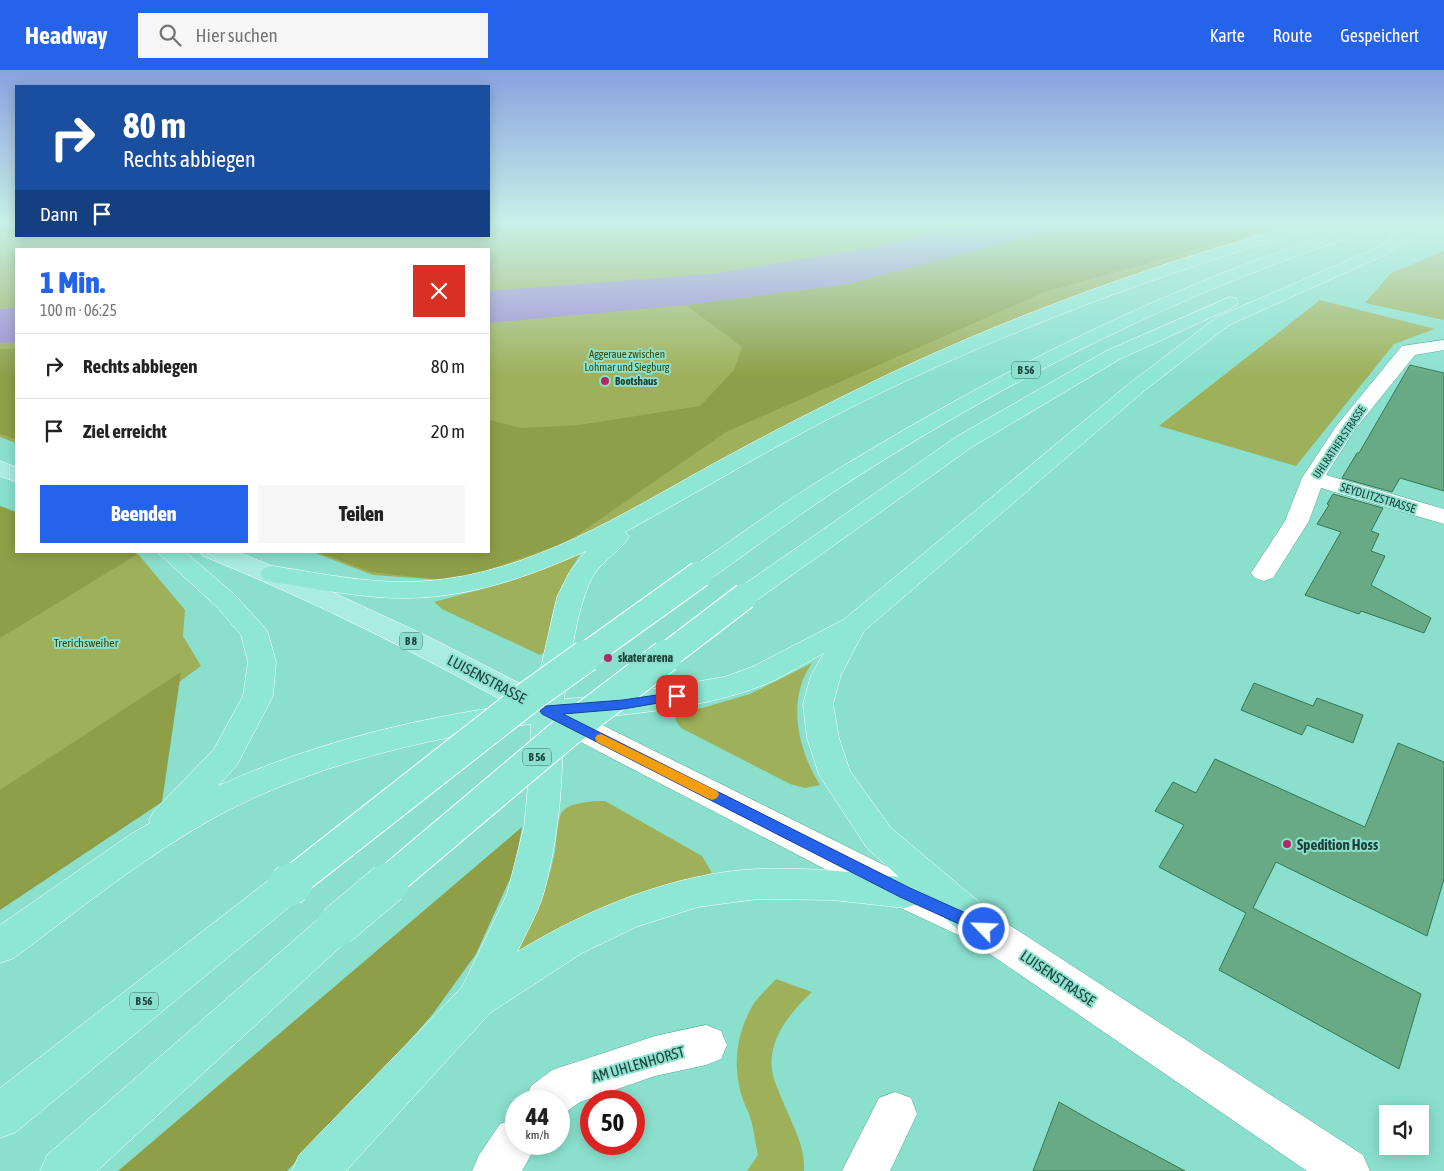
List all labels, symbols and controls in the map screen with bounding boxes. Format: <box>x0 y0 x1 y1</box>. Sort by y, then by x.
search box <box>138 13 488 58</box>
icon: search <box>156 21 184 49</box>
text: Headway <box>25 22 108 49</box>
text: Hier suchen <box>196 24 278 46</box>
text: Karte <box>1210 25 1245 46</box>
text: Route <box>1273 25 1312 46</box>
text: Gespeichert <box>1340 25 1419 46</box>
icon: right <box>40 105 105 170</box>
text: 80 m <box>123 105 186 145</box>
text: Rechts abbiegen <box>123 146 256 172</box>
icon: arrive <box>88 200 116 228</box>
text: Dann <box>40 203 78 225</box>
text: 1 Min. <box>40 265 105 299</box>
button: close <box>413 265 465 317</box>
text: 100 m · 06:25 <box>40 301 117 319</box>
park label: Aggeraue zwischen Lohmar und Siegburg <box>585 348 670 373</box>
icon: right <box>40 352 68 380</box>
text: Rechts abbiegen <box>83 355 198 377</box>
text: 80 m <box>431 355 465 377</box>
road number: B 56 <box>1012 362 1040 378</box>
marker: Bootshaus <box>599 375 611 387</box>
place label: Bootshaus <box>615 375 657 387</box>
street label: UHLRATHER STRASSE <box>1310 403 1368 480</box>
icon: arrive <box>40 417 68 445</box>
text: Ziel erreicht <box>83 420 167 442</box>
text: 20 m <box>431 420 465 442</box>
street label: SEYDLITZSTRASSE <box>1339 480 1417 516</box>
button: Beenden <box>40 485 248 543</box>
button: Teilen <box>258 485 465 543</box>
road number: B 8 <box>400 632 422 650</box>
park label: Trerichsweiher <box>54 636 119 650</box>
street label: LUISENSTRASSE <box>445 651 530 707</box>
place label: skater arena <box>618 651 673 665</box>
marker: skater arena <box>602 652 614 664</box>
pin <box>656 675 698 717</box>
icon: arrive <box>663 682 691 710</box>
road number: B 56 <box>523 749 551 766</box>
place label: Spedition Hoss <box>1297 836 1379 853</box>
marker: Spedition Hoss <box>1281 838 1293 850</box>
position arrow <box>957 902 1009 954</box>
street label: LUISENSTRASSE <box>1017 947 1099 1010</box>
road number: B 56 <box>130 992 158 1009</box>
street label: AM UHLENHORST <box>590 1042 687 1085</box>
speed limit sign: 50 <box>580 1090 645 1155</box>
text: 44 <box>526 1102 549 1130</box>
map controls <box>1379 1105 1429 1155</box>
button: sound <box>1379 1105 1429 1155</box>
text: km/h <box>526 1128 549 1142</box>

